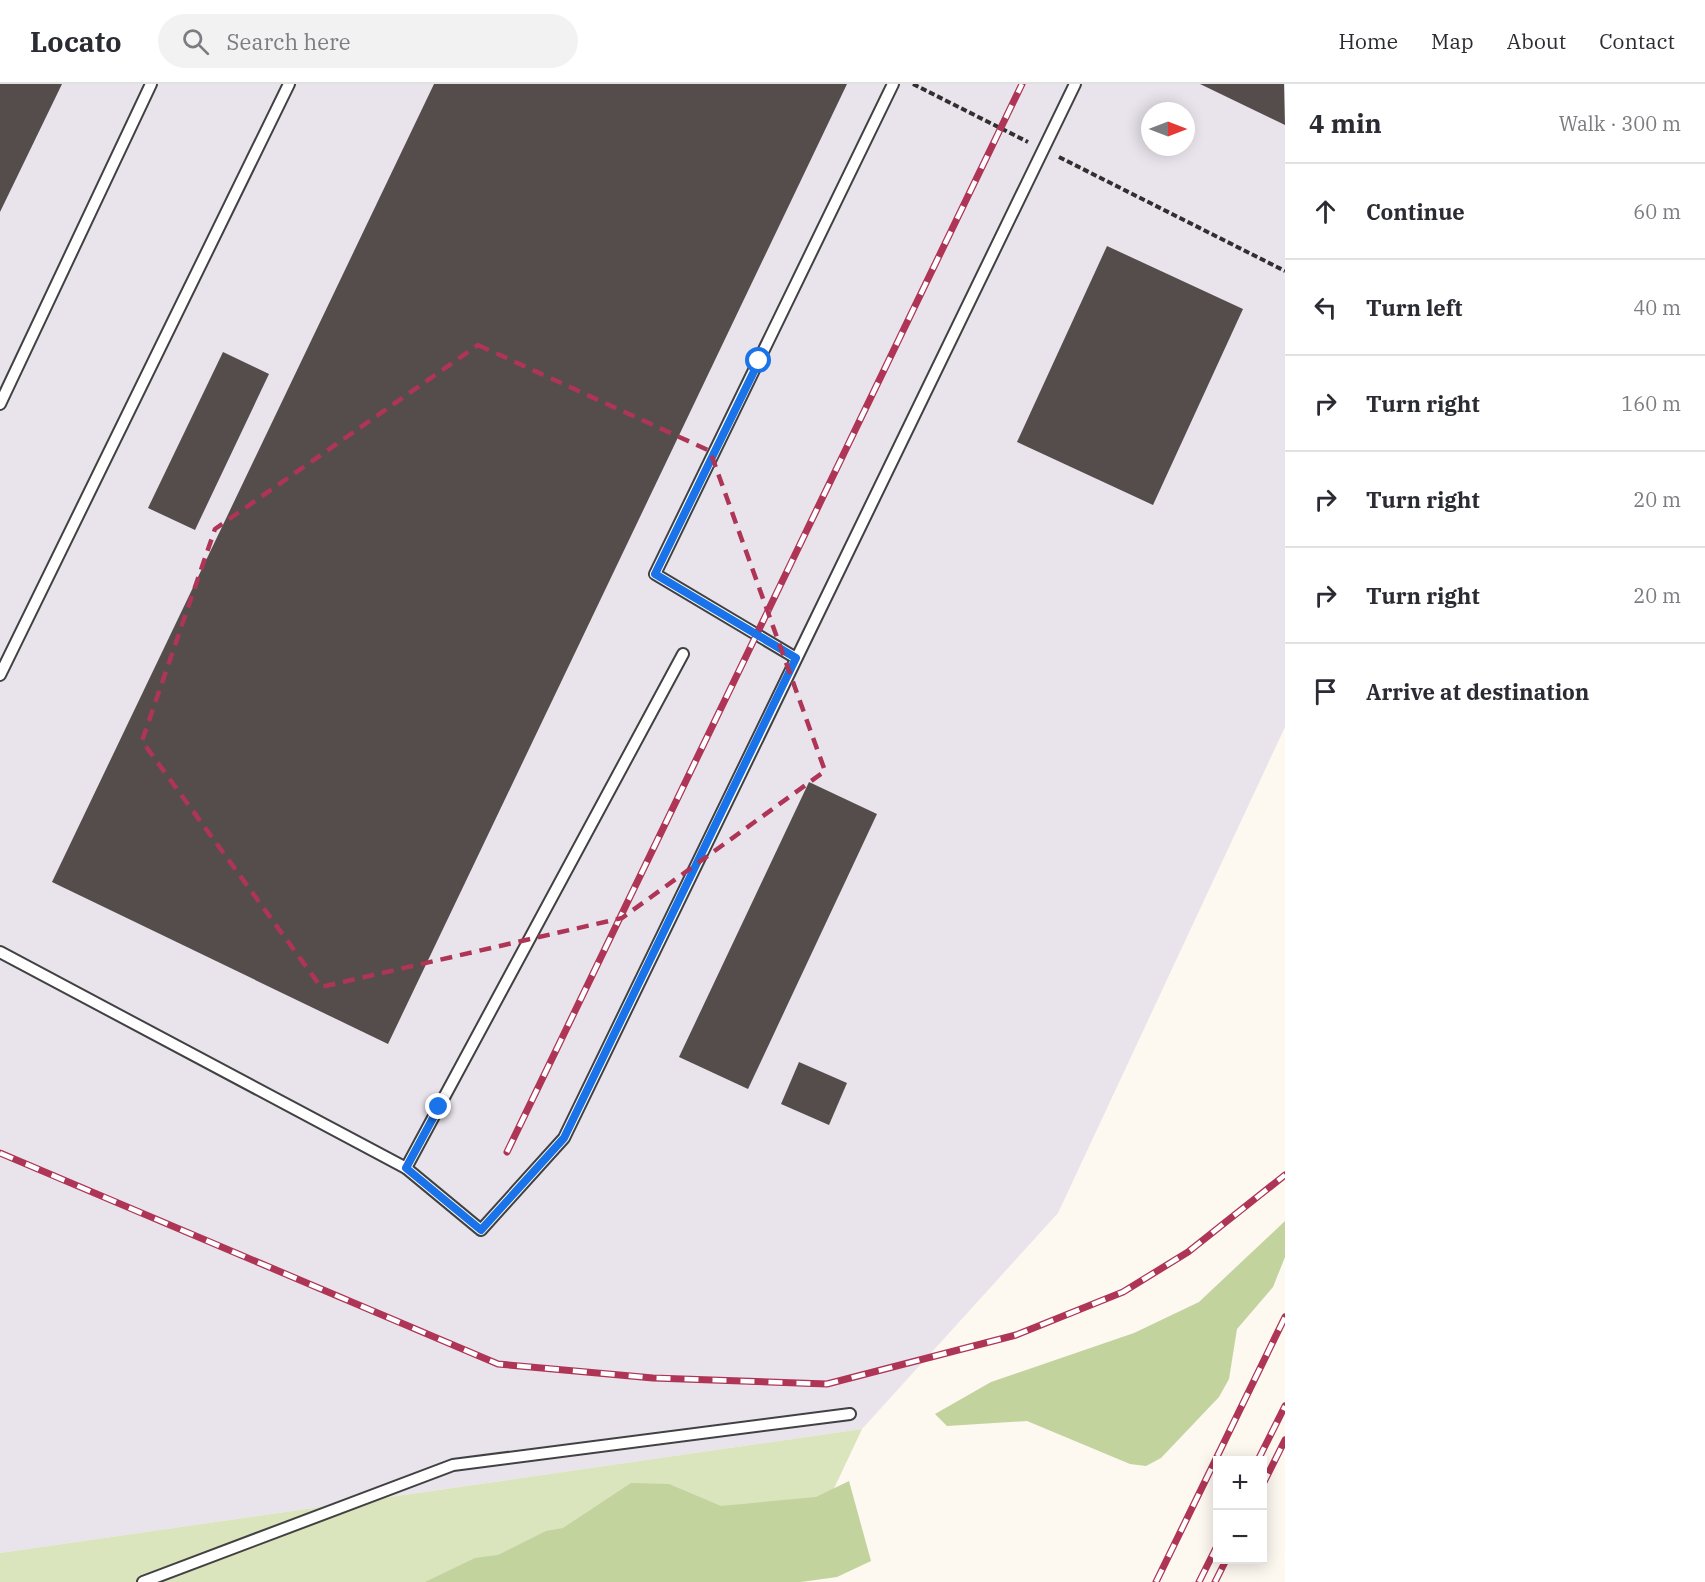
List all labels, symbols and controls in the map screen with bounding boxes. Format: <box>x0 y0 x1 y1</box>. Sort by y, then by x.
search box <box>158 14 578 68</box>
text: Locato <box>30 23 122 60</box>
icon: search <box>179 25 212 58</box>
text: Search here <box>227 27 351 56</box>
text: Home <box>1338 27 1398 55</box>
text: Map <box>1431 27 1474 55</box>
text: About <box>1507 27 1566 55</box>
text: Contact <box>1599 27 1675 55</box>
north arrow <box>1141 102 1195 156</box>
text: 4 min <box>1309 106 1382 140</box>
text: Walk · 300 m <box>1559 110 1681 137</box>
icon: ahead <box>1309 195 1342 228</box>
text: Continue <box>1366 197 1465 226</box>
text: 60 m <box>1633 198 1681 225</box>
icon: left <box>1309 291 1342 324</box>
text: Turn left <box>1366 293 1462 322</box>
text: 40 m <box>1633 294 1681 321</box>
route start <box>745 347 771 373</box>
icon: right <box>1309 387 1342 420</box>
text: Turn right <box>1366 389 1480 418</box>
text: 160 m <box>1621 390 1681 417</box>
icon: right <box>1309 483 1342 516</box>
text: Turn right <box>1366 485 1480 514</box>
text: 20 m <box>1633 486 1681 513</box>
icon: right <box>1309 579 1342 612</box>
text: Turn right <box>1366 581 1480 610</box>
text: 20 m <box>1633 582 1681 609</box>
icon: arrive <box>1309 675 1342 708</box>
text: Arrive at destination <box>1366 677 1589 706</box>
route end <box>425 1093 451 1119</box>
map controls <box>1213 1456 1267 1564</box>
button: + <box>1213 1456 1267 1510</box>
button: − <box>1213 1510 1267 1564</box>

